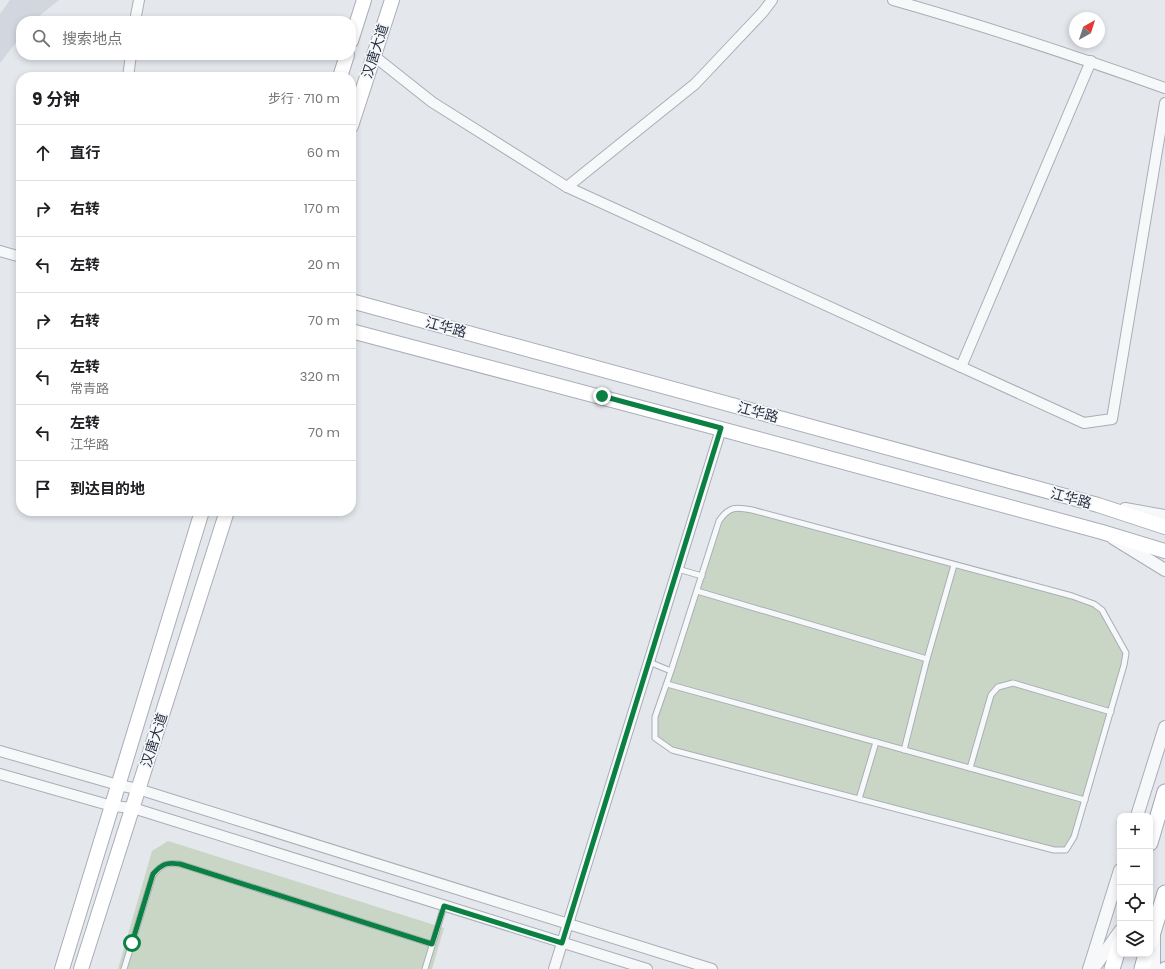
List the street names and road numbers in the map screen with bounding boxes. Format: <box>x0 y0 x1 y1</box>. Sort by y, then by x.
street label: 汉唐大道 <box>357 21 393 81</box>
street label: 江华路 <box>423 312 469 342</box>
street label: 江华路 <box>735 397 781 427</box>
street label: 江华路 <box>1048 483 1094 513</box>
street label: 汉唐大道 <box>136 710 172 770</box>

